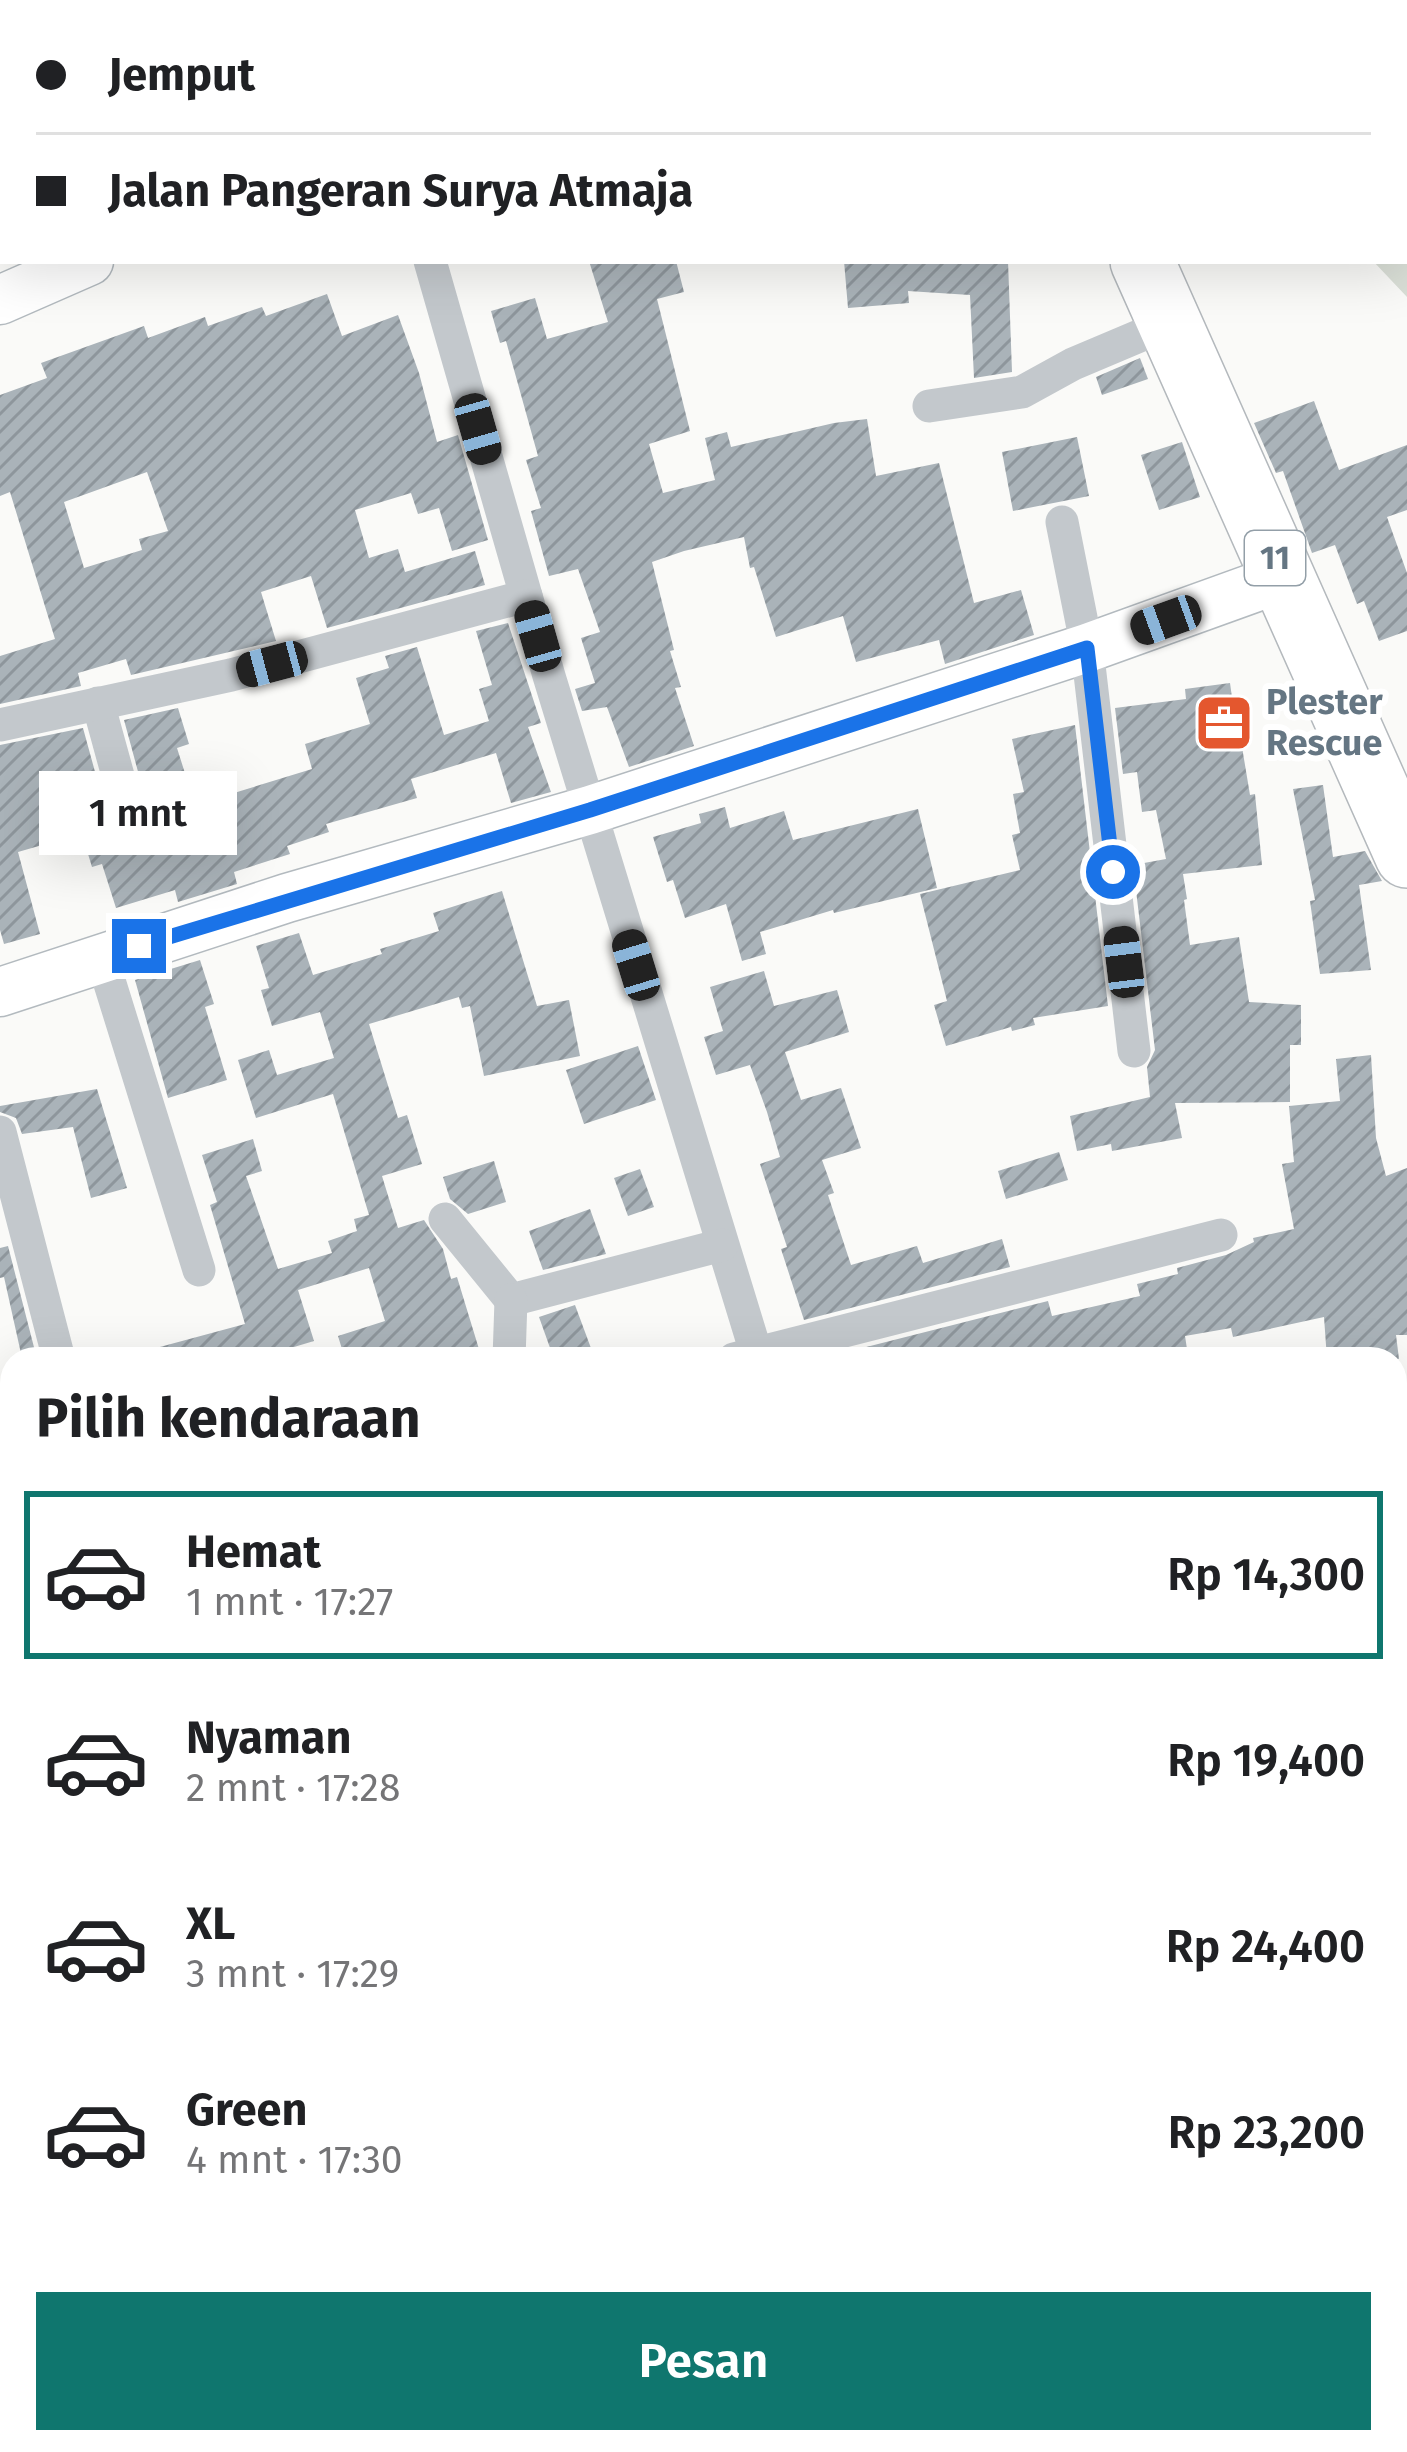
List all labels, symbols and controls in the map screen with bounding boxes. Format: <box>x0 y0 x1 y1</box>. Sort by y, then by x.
text: Jemput <box>108 48 255 102</box>
text: Jalan Pangeran Surya Atmaja <box>108 164 693 218</box>
car <box>451 389 505 469</box>
road number: 11 <box>1245 531 1305 585</box>
car <box>1126 591 1206 649</box>
car <box>511 596 565 676</box>
car <box>233 637 311 691</box>
place label: Plester Rescue <box>1266 680 1383 765</box>
office icon: Plester Rescue <box>1193 692 1255 754</box>
callout: 1 mnt <box>40 772 238 856</box>
text: 1 mnt <box>89 790 187 836</box>
route start <box>1086 845 1140 899</box>
route end <box>112 919 166 973</box>
car <box>1102 924 1146 1000</box>
car <box>608 925 664 1005</box>
text: Pilih kendaraan <box>36 1387 421 1451</box>
icon: car <box>42 1521 150 1629</box>
text: Hemat <box>186 1525 321 1579</box>
text: Rp 14,300 <box>1167 1548 1365 1602</box>
text: 1 mnt · 17:27 <box>186 1579 393 1625</box>
icon: car <box>42 1707 150 1815</box>
text: Nyaman <box>186 1711 351 1765</box>
text: Rp 19,400 <box>1167 1734 1365 1788</box>
text: 2 mnt · 17:28 <box>186 1765 400 1811</box>
icon: car <box>42 1893 150 2001</box>
text: XL <box>186 1897 235 1951</box>
text: Rp 24,400 <box>1166 1920 1365 1974</box>
text: 3 mnt · 17:29 <box>186 1951 399 1997</box>
icon: car <box>42 2079 150 2187</box>
text: Green <box>186 2083 307 2137</box>
text: Rp 23,200 <box>1168 2106 1365 2160</box>
text: 4 mnt · 17:30 <box>186 2137 403 2183</box>
button: Pesan <box>36 2292 1371 2430</box>

